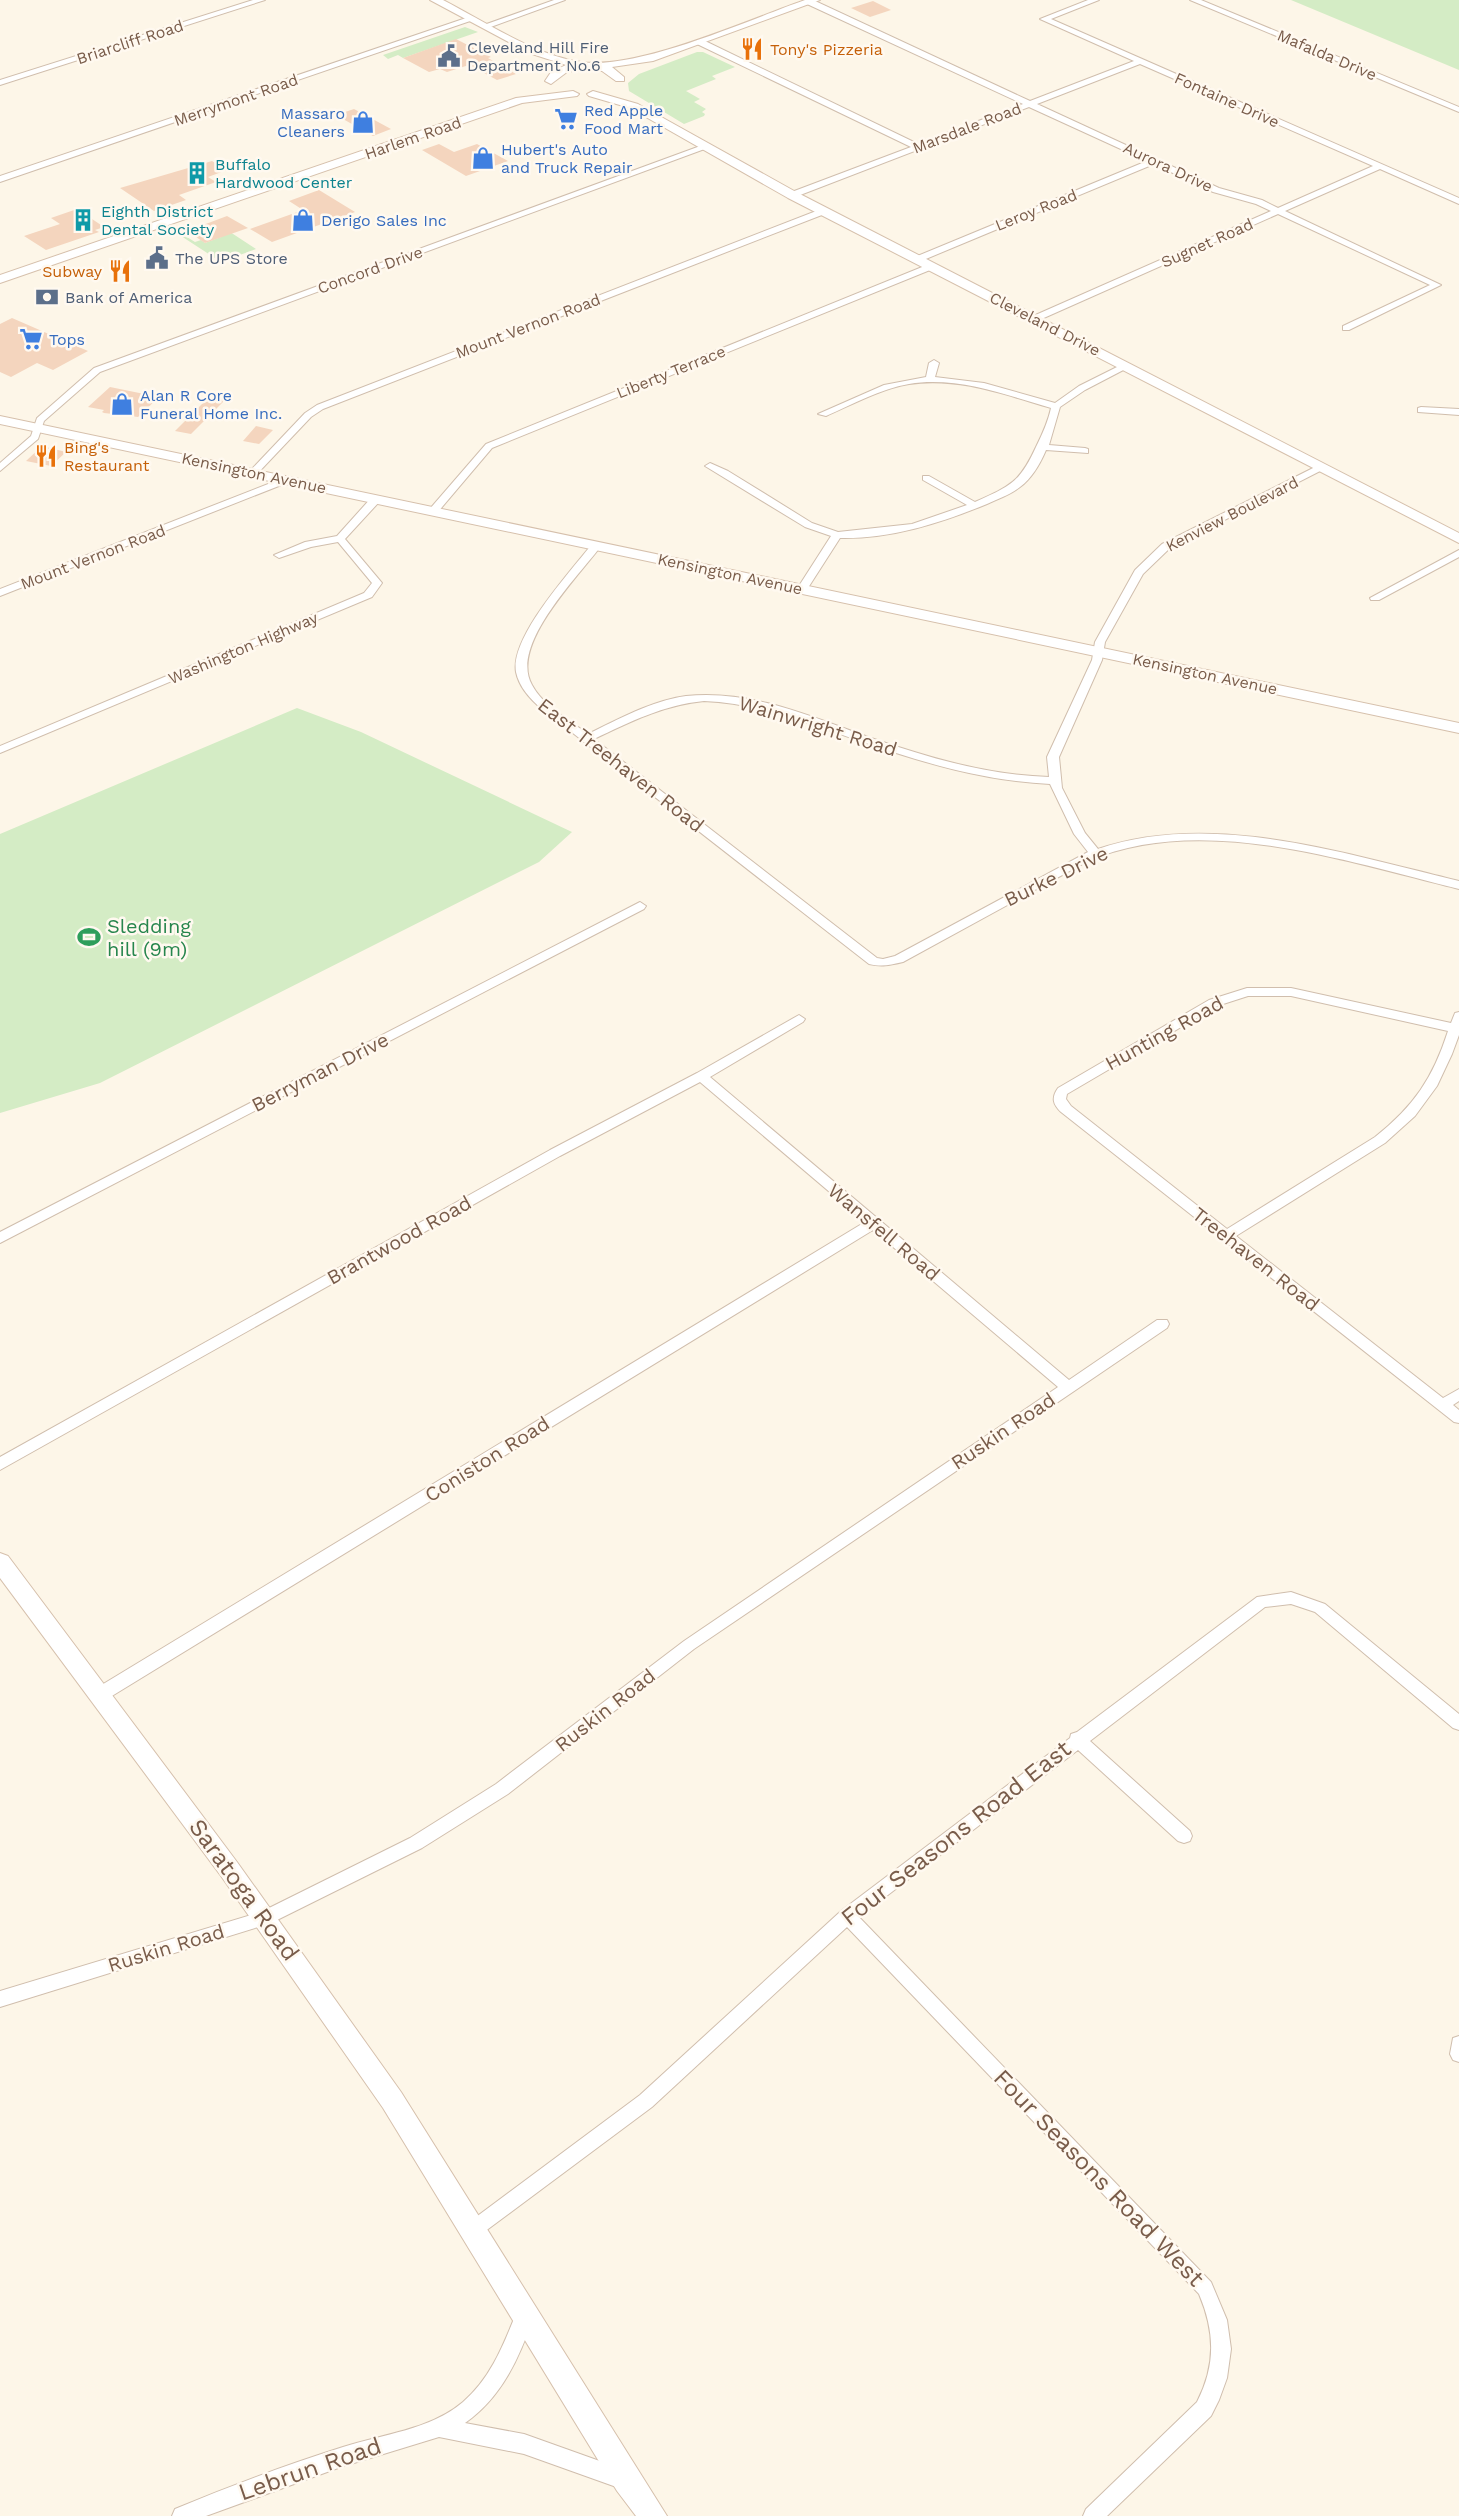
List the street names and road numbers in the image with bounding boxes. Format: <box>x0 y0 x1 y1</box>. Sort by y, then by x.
street label: Briarcliff Road <box>74 16 186 68</box>
street label: Mafalda Drive <box>1274 25 1380 85</box>
street label: Fontaine Drive <box>1172 68 1282 132</box>
street label: Merrymont Road <box>171 70 301 130</box>
street label: Marsdale Road <box>910 99 1024 157</box>
street label: Harlem Road <box>362 113 464 163</box>
street label: Aurora Drive <box>1120 138 1216 196</box>
street label: Leroy Road <box>992 185 1080 235</box>
street label: Sugnet Road <box>1158 214 1256 272</box>
street label: Concord Drive <box>315 242 425 298</box>
street label: Cleveland Drive <box>987 288 1103 360</box>
street label: Mount Vernon Road <box>453 290 603 362</box>
street label: Liberty Terrace <box>614 341 728 403</box>
street label: Kensington Avenue <box>180 448 328 498</box>
street label: Kenview Boulevard <box>1163 472 1301 556</box>
street label: Mount Vernon Road <box>18 521 168 593</box>
street label: Kensington Avenue <box>656 549 804 599</box>
street label: Washington Highway <box>165 608 321 688</box>
street label: Kensington Avenue <box>1131 649 1279 699</box>
street label: Wainwright Road <box>736 690 900 762</box>
street label: East Treehaven Road <box>533 693 709 837</box>
street label: Burke Drive <box>1000 841 1112 911</box>
street label: Hunting Road <box>1101 991 1227 1075</box>
street label: Berryman Drive <box>247 1027 393 1117</box>
street label: Wansfell Road <box>823 1178 945 1286</box>
street label: Brantwood Road <box>323 1190 475 1290</box>
street label: Treehaven Road <box>1188 1202 1324 1316</box>
street label: Ruskin Road <box>946 1387 1060 1475</box>
street label: Coniston Road <box>420 1411 554 1507</box>
street label: Ruskin Road <box>550 1663 660 1757</box>
street label: Four Seasons Road East <box>836 1735 1076 1931</box>
street label: Saratoga Road <box>183 1814 305 1966</box>
street label: Ruskin Road <box>105 1919 227 1977</box>
street label: Four Seasons Road West <box>988 2064 1210 2292</box>
street label: Lebrun Road <box>235 2431 385 2507</box>

